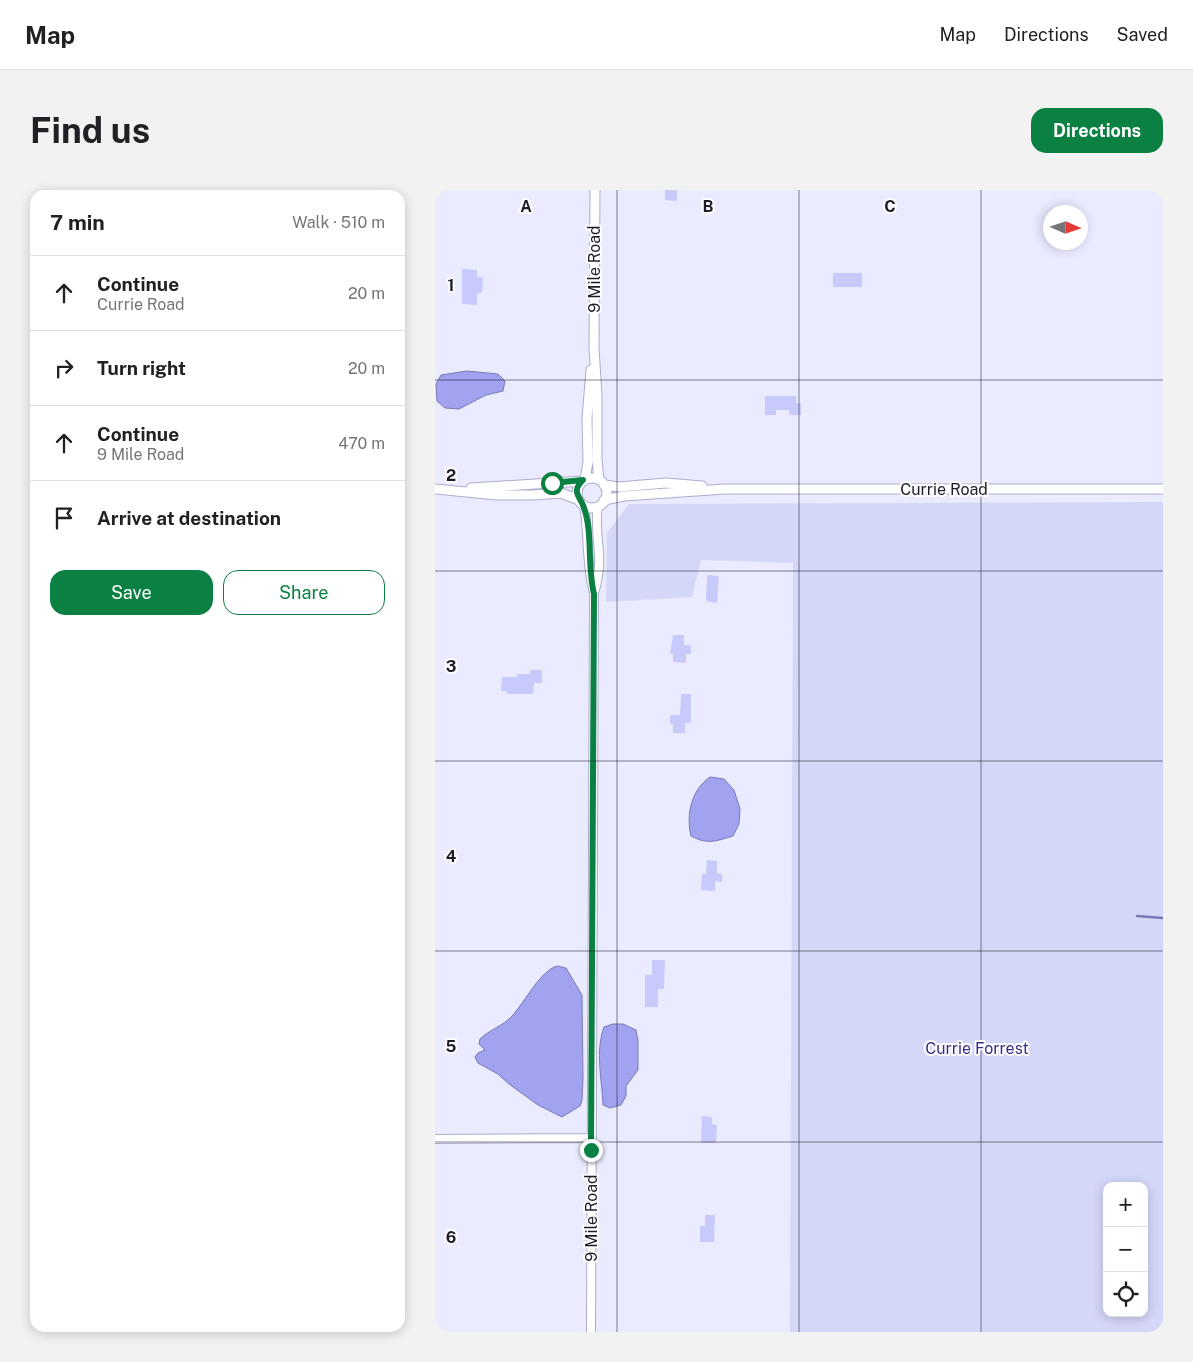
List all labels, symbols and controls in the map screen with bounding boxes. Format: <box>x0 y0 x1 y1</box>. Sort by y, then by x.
text: Map <box>25 21 75 49</box>
text: Map <box>939 24 976 45</box>
text: Directions <box>1004 24 1089 45</box>
text: Saved <box>1117 24 1168 45</box>
button: Directions <box>1031 108 1163 153</box>
text: Find us <box>30 110 150 151</box>
text: A <box>520 197 532 216</box>
text: B <box>703 197 714 216</box>
text: C <box>884 197 896 216</box>
north arrow <box>1043 205 1088 250</box>
text: 7 min <box>50 210 105 235</box>
text: Walk · 510 m <box>292 213 385 232</box>
street label: 9 Mile Road <box>585 225 604 313</box>
text: Continue <box>97 273 179 295</box>
text: 1 <box>448 276 454 295</box>
icon: ahead <box>50 279 78 307</box>
text: 20 m <box>348 284 385 303</box>
text: Currie Road <box>97 295 185 314</box>
icon: right <box>50 354 78 382</box>
text: Turn right <box>97 357 186 379</box>
text: 20 m <box>348 359 385 378</box>
text: Continue <box>97 423 179 445</box>
icon: ahead <box>50 429 78 457</box>
text: 470 m <box>338 434 385 453</box>
text: 9 Mile Road <box>97 445 184 464</box>
text: 2 <box>446 466 456 485</box>
route start <box>541 472 564 495</box>
street label: Currie Road <box>900 480 988 499</box>
icon: arrive <box>50 504 78 532</box>
text: Arrive at destination <box>97 507 281 529</box>
button: Save <box>50 570 213 615</box>
button: Share <box>223 570 385 615</box>
text: 3 <box>446 657 456 676</box>
text: 4 <box>446 847 457 866</box>
text: 5 <box>446 1037 457 1056</box>
park label: Currie Forrest <box>925 1039 1029 1058</box>
route end <box>580 1139 603 1162</box>
street label: 9 Mile Road <box>582 1174 601 1262</box>
map controls <box>1103 1182 1148 1317</box>
button: + <box>1103 1182 1148 1227</box>
button: − <box>1103 1227 1148 1272</box>
text: 6 <box>446 1228 456 1247</box>
button: locate <box>1103 1272 1148 1317</box>

